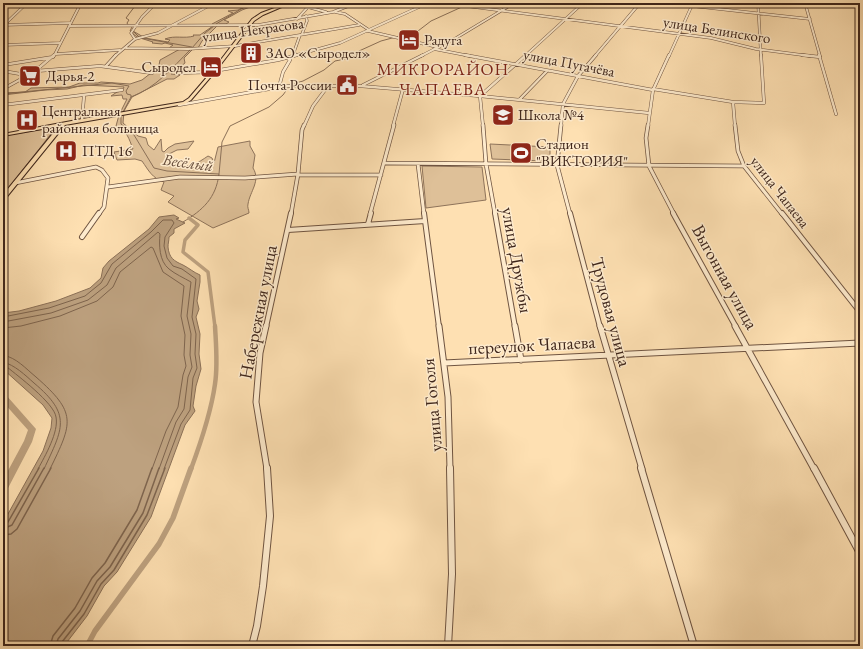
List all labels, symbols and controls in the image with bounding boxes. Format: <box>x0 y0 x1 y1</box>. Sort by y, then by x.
street label: улица Белинского <box>662 12 772 47</box>
street label: улица Некрасова <box>201 13 305 46</box>
hotel icon: Радуга <box>396 27 422 53</box>
place label: Радуга <box>424 30 462 49</box>
building icon: ЗАО «Сыродел» <box>238 40 264 66</box>
place label: ЗАО «Сыродел» <box>266 43 370 62</box>
street label: улица Пугачёва <box>522 44 617 81</box>
hotel icon: Сыродел <box>198 54 224 80</box>
place label: Сыродел <box>141 57 196 76</box>
district label: МИКРОРАЙОН ЧАПАЕВА <box>377 58 509 100</box>
supermarket icon: Дарья-2 <box>17 63 43 89</box>
place label: Дарья-2 <box>46 66 95 85</box>
public building icon: Почта России <box>334 72 360 98</box>
place label: Почта России <box>248 75 332 94</box>
place label: Центральная районная больница <box>42 101 159 137</box>
school or university icon: Школа №4 <box>490 102 516 128</box>
place label: Школа №4 <box>518 105 585 124</box>
hospital icon: Центральная районная больница <box>14 107 40 133</box>
place label: Стадион "ВИКТОРИЯ" <box>536 134 628 170</box>
hospital icon: ПТД 16 <box>53 138 79 164</box>
sports icon: Стадион "ВИКТОРИЯ" <box>508 140 534 166</box>
place label: ПТД 16 <box>82 141 132 160</box>
water label: Весёлый <box>160 148 214 176</box>
street label: улица Чапаева <box>746 152 814 231</box>
street label: улица Дружбы <box>497 205 538 315</box>
street label: Выгонная улица <box>687 220 764 334</box>
street label: Набережная улица <box>233 242 282 381</box>
street label: Трудовая улица <box>586 255 637 370</box>
street label: переулок Чапаева <box>468 330 597 359</box>
street label: улица Гоголя <box>416 357 447 453</box>

